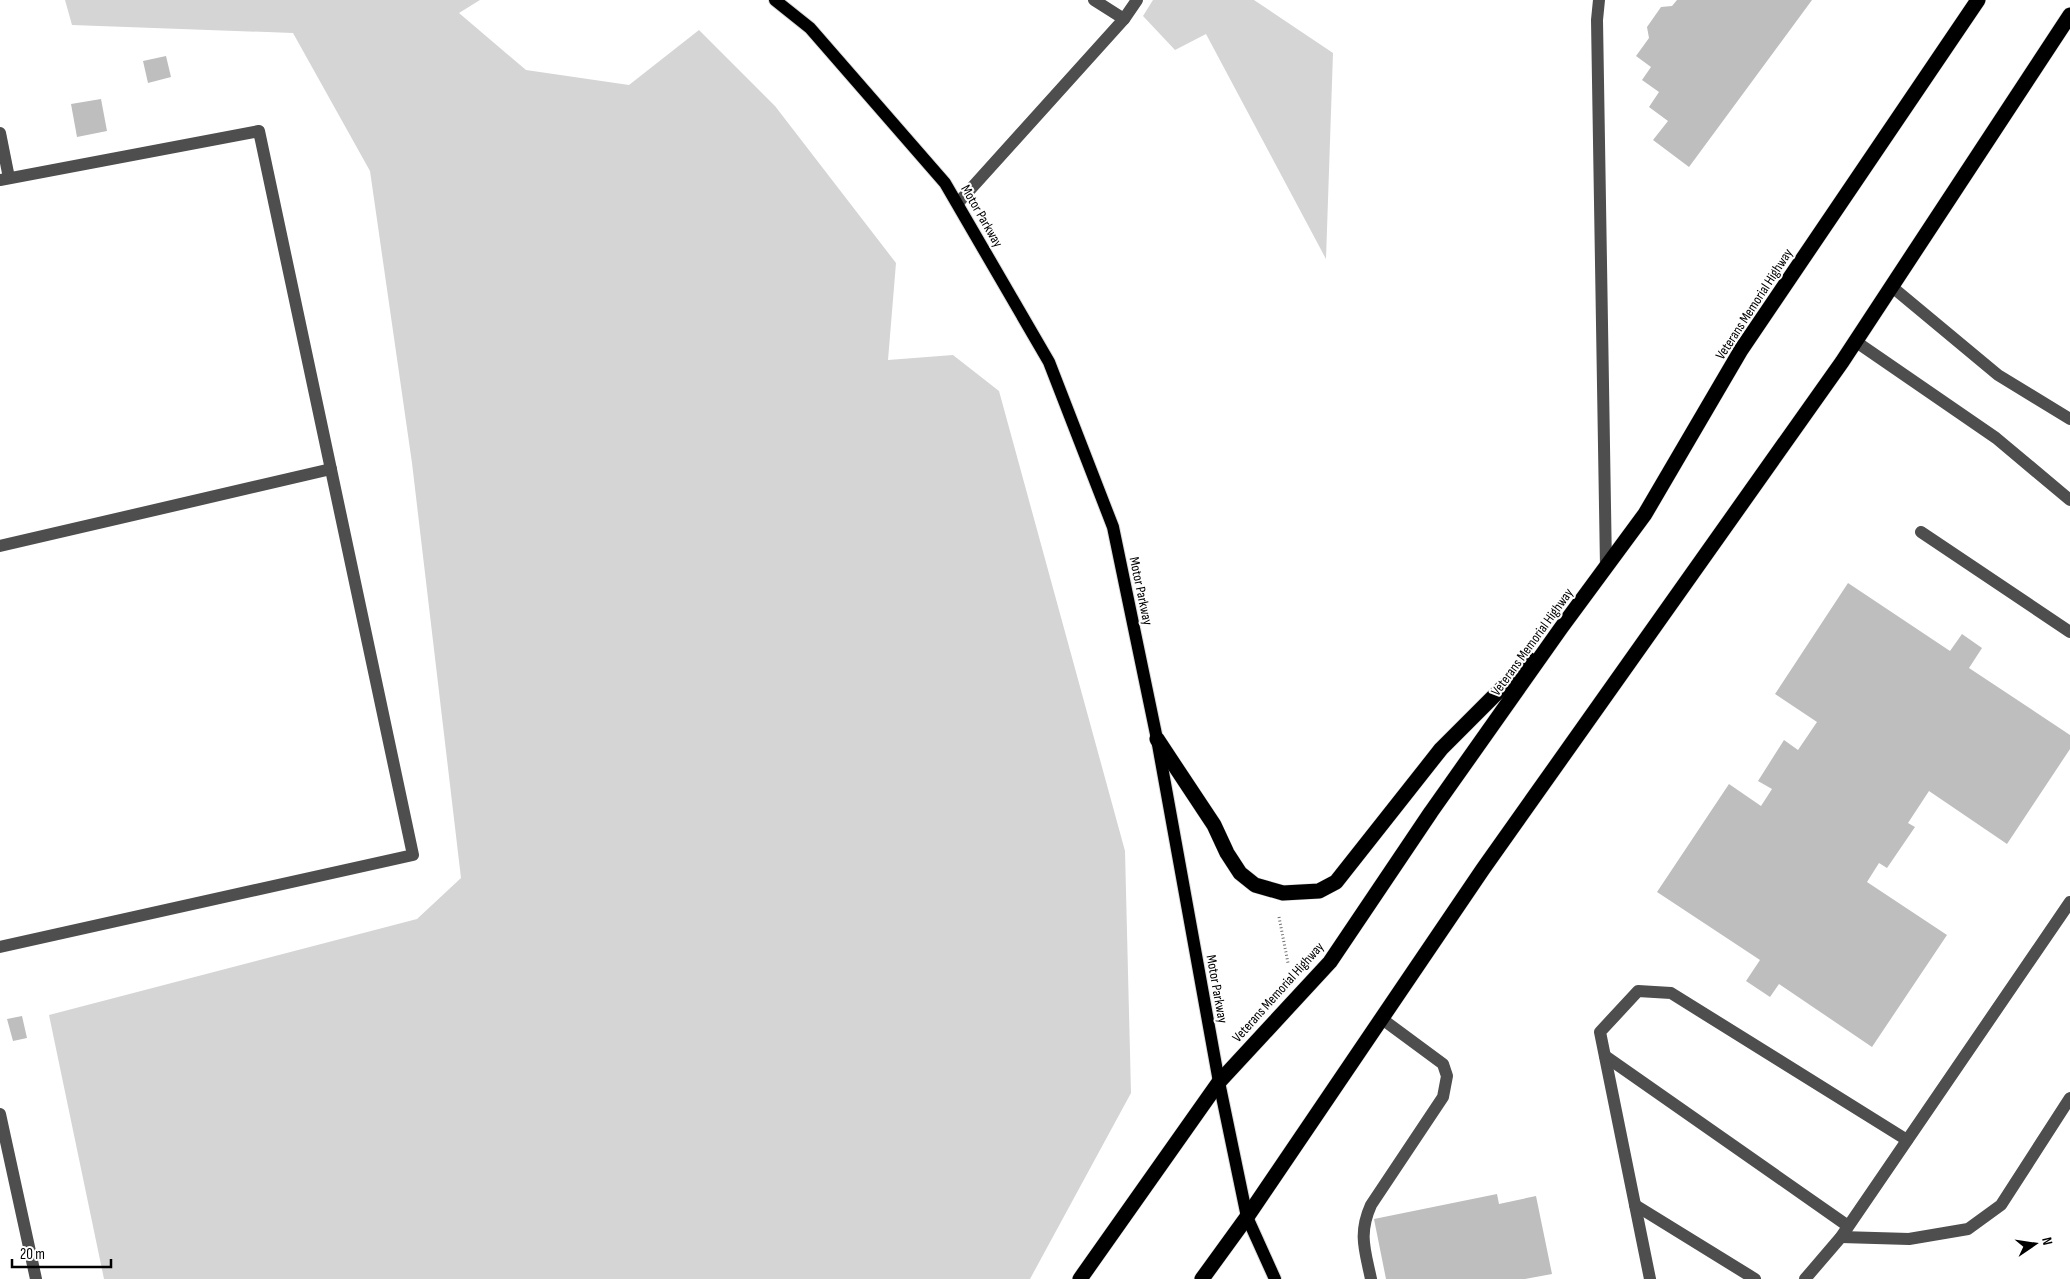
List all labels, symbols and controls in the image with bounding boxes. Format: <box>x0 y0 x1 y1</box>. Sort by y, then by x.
street label: Motor Parkway <box>957 182 1007 251</box>
street label: Veterans Memorial Highway <box>1712 245 1797 363</box>
street label: Motor Parkway <box>1125 555 1157 627</box>
street label: Veterans Memorial Highway <box>1487 584 1577 699</box>
street label: Veterans Memorial Highway <box>1229 938 1328 1046</box>
street label: Motor Parkway <box>1203 953 1231 1025</box>
north arrow <box>2010 1219 2060 1269</box>
scale bar <box>12 1236 111 1268</box>
text: N <box>2038 1236 2056 1247</box>
text: 20 m <box>20 1245 45 1264</box>

